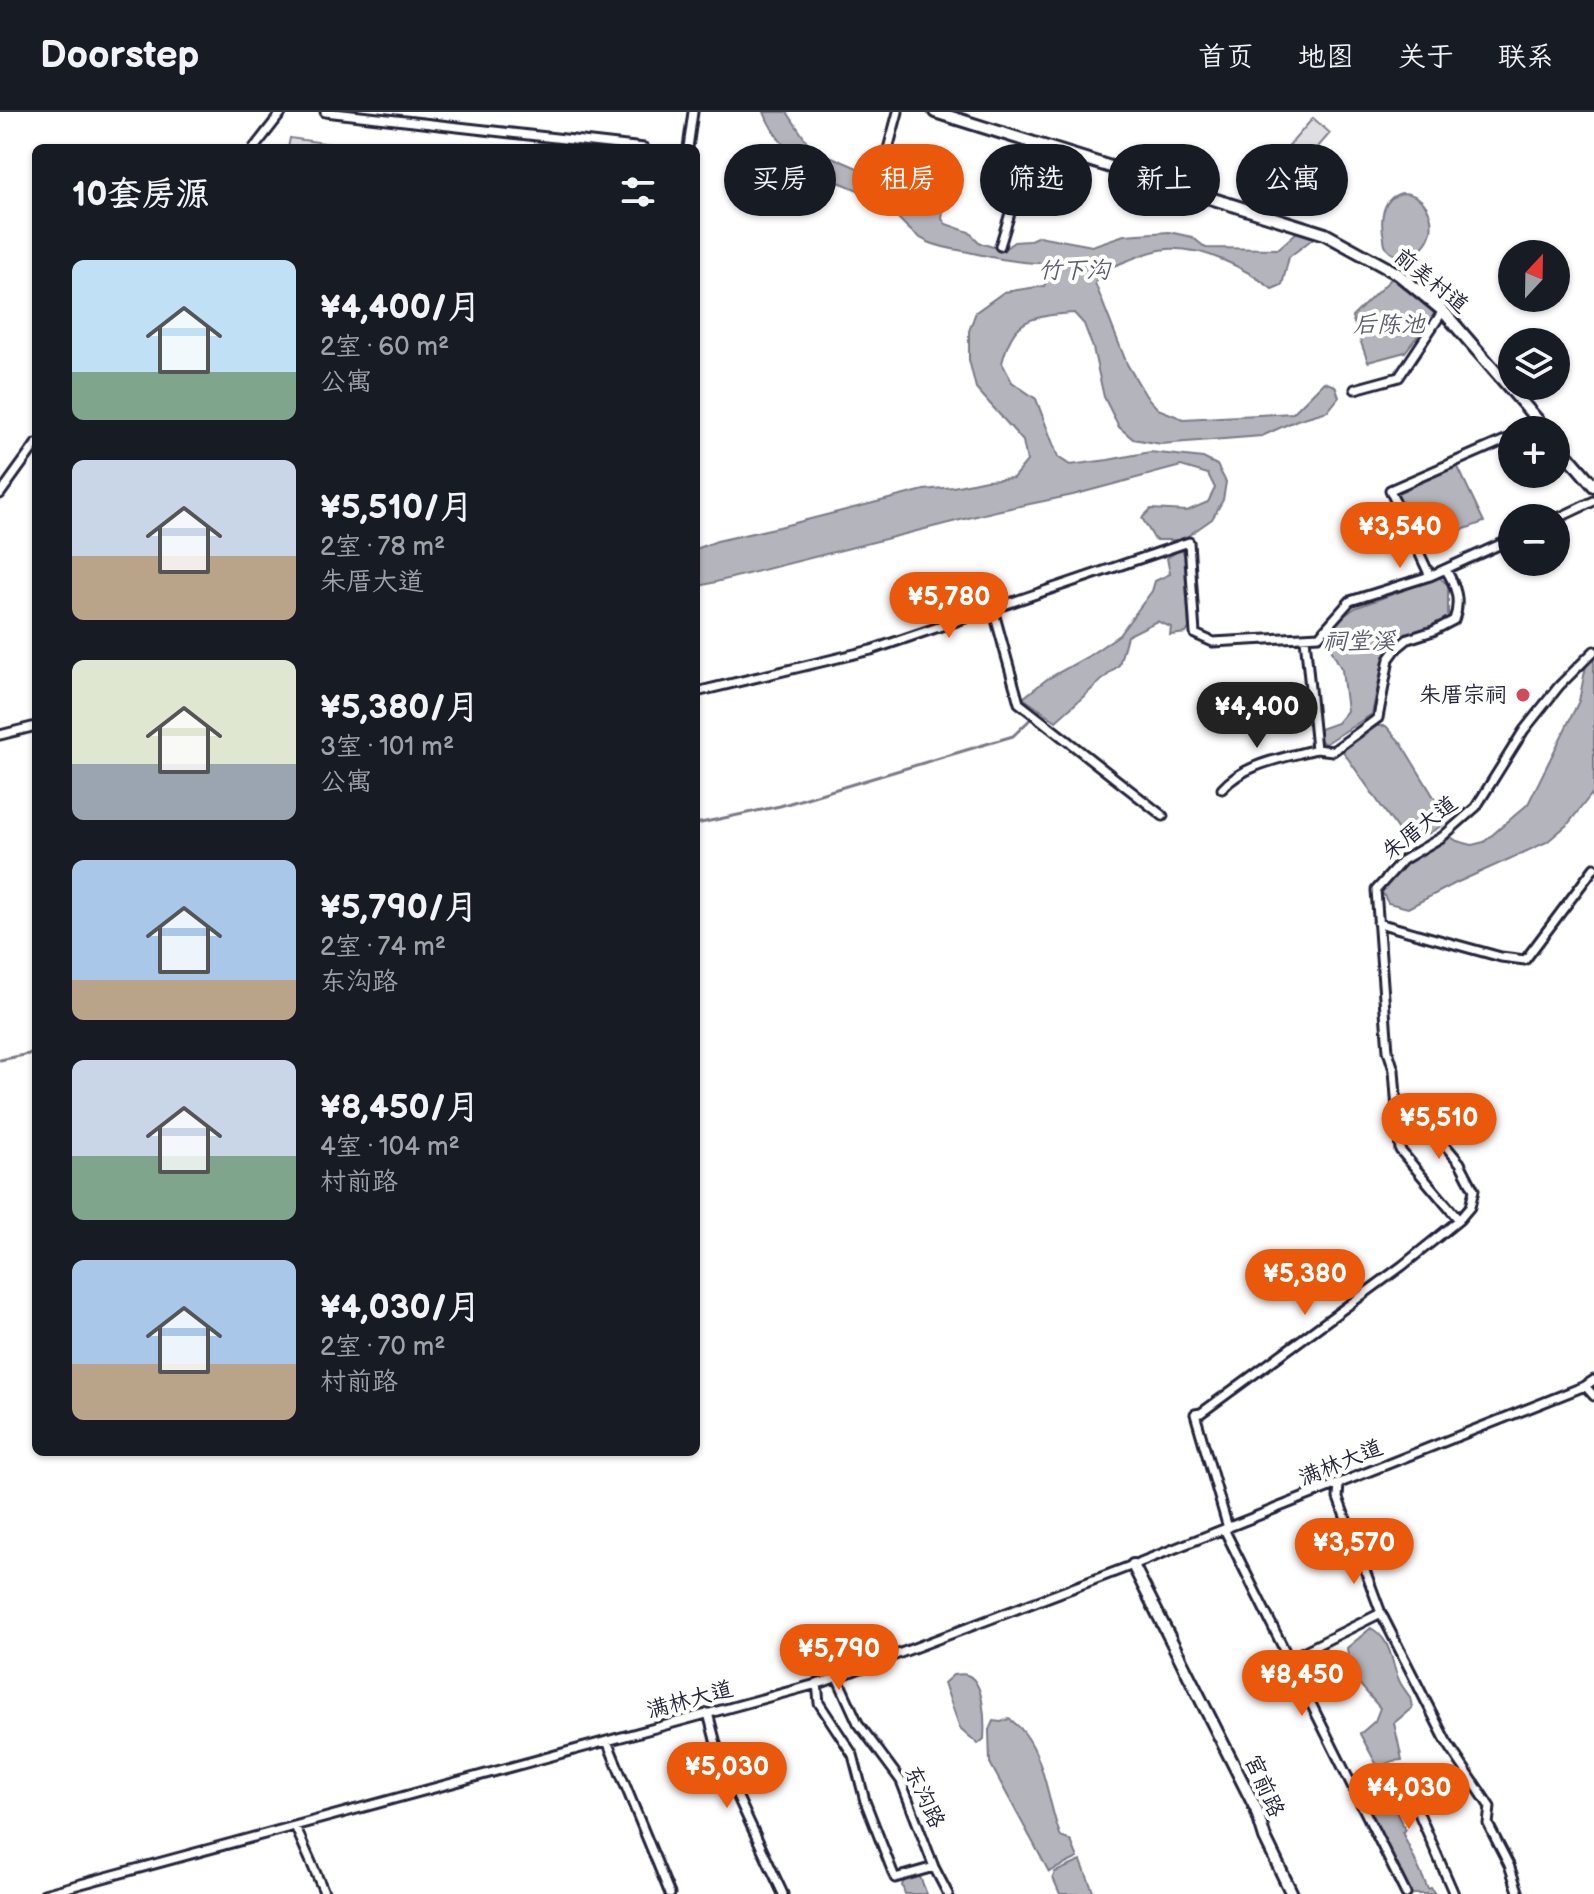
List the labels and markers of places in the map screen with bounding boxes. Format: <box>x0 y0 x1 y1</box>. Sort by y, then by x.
pin: ¥3,540 <box>1335 502 1465 570</box>
pin: ¥5,780 <box>884 572 1014 640</box>
pin: ¥4,400 <box>1192 682 1322 750</box>
place label: 朱厝宗祠 <box>1419 682 1507 709</box>
marker: 朱厝宗祠 <box>1514 686 1532 704</box>
pin: ¥5,510 <box>1374 1093 1504 1161</box>
pin: ¥5,380 <box>1240 1249 1370 1317</box>
pin: ¥3,570 <box>1289 1518 1419 1586</box>
pin: ¥5,790 <box>774 1624 904 1692</box>
pin: ¥8,450 <box>1237 1650 1367 1718</box>
pin: ¥5,030 <box>662 1742 792 1810</box>
pin: ¥4,030 <box>1344 1763 1474 1831</box>

